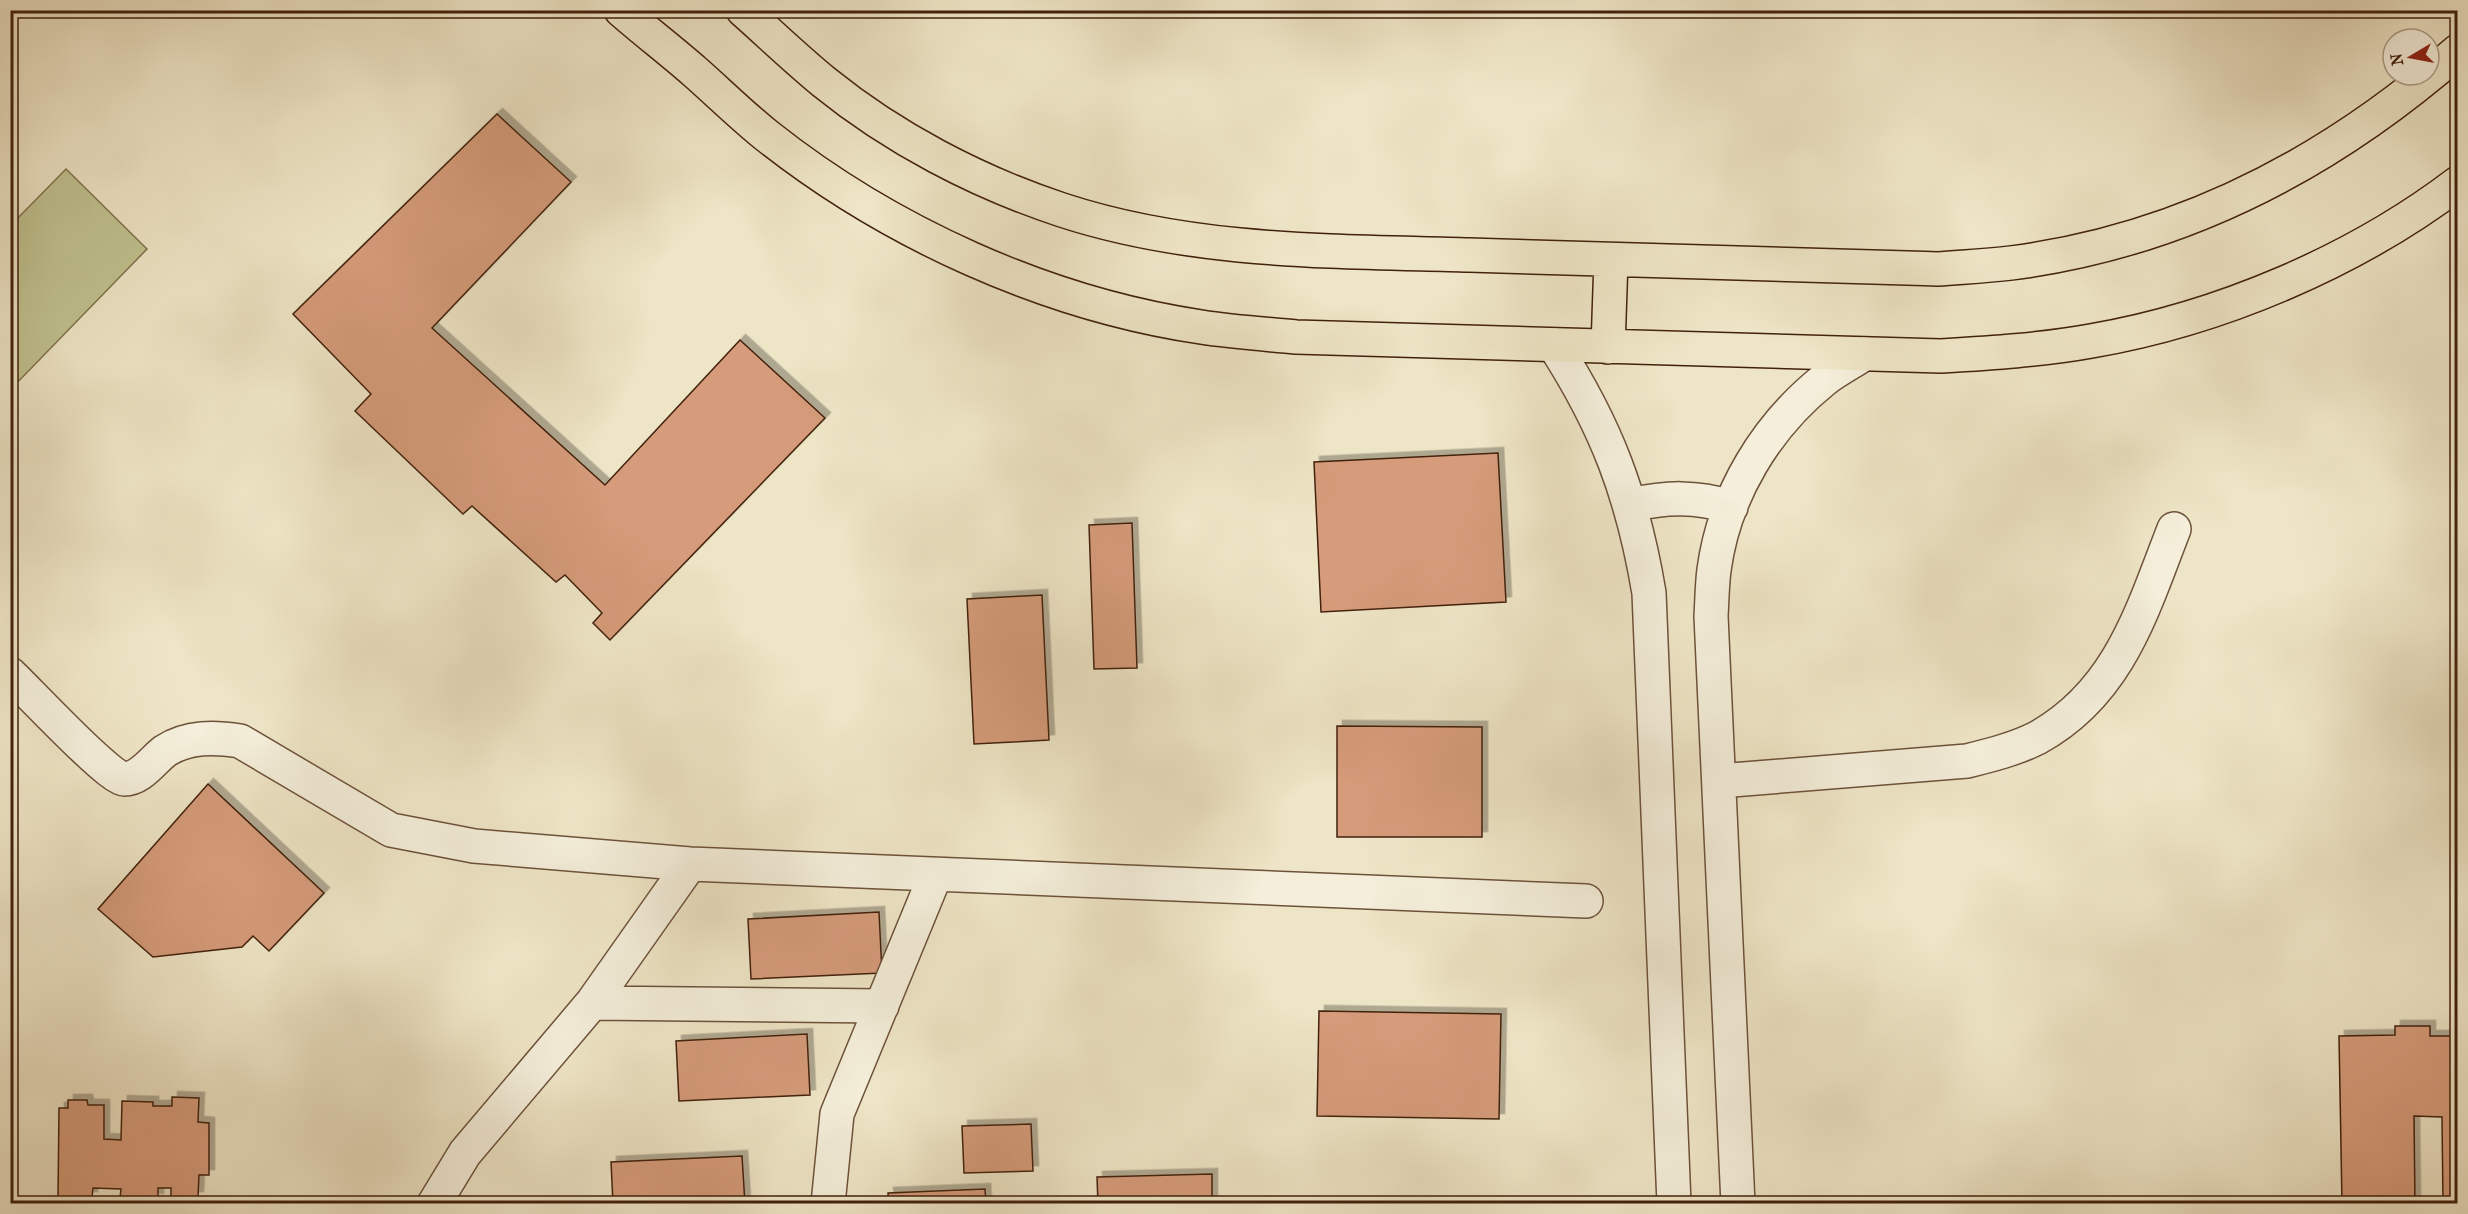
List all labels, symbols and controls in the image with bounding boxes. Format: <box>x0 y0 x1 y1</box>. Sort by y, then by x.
north arrow <box>2381 27 2441 87</box>
text: N <box>2386 51 2407 67</box>

